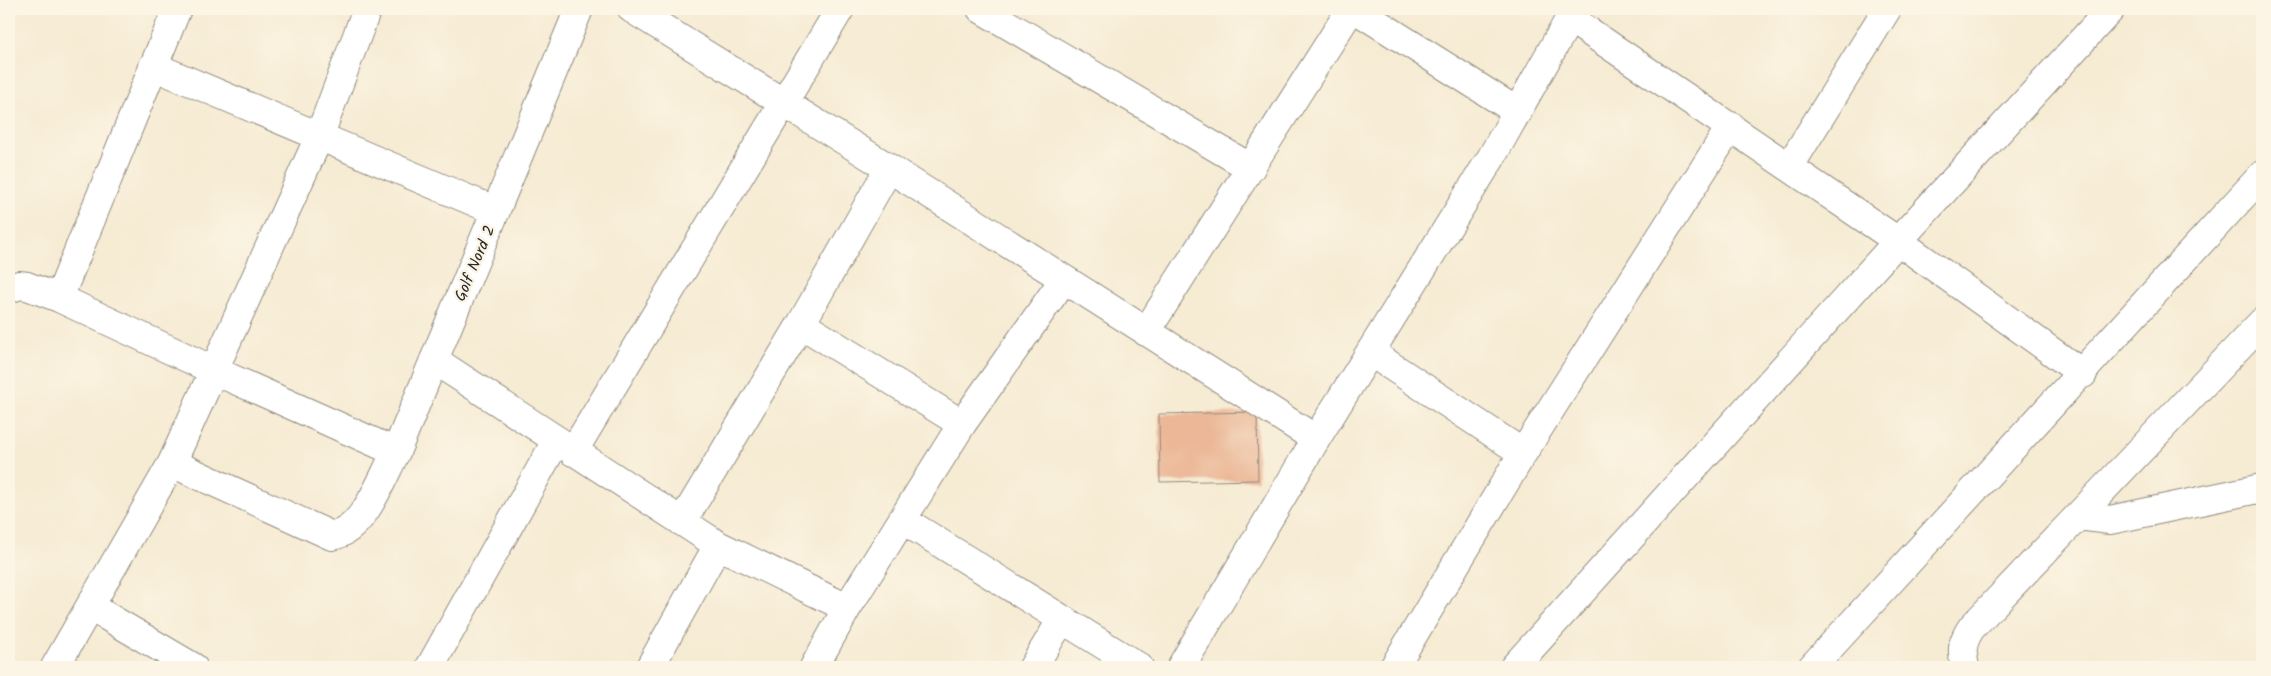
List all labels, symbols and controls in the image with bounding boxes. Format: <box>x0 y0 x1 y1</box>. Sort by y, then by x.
street label: Golf Nord 2 <box>448 222 503 305</box>

